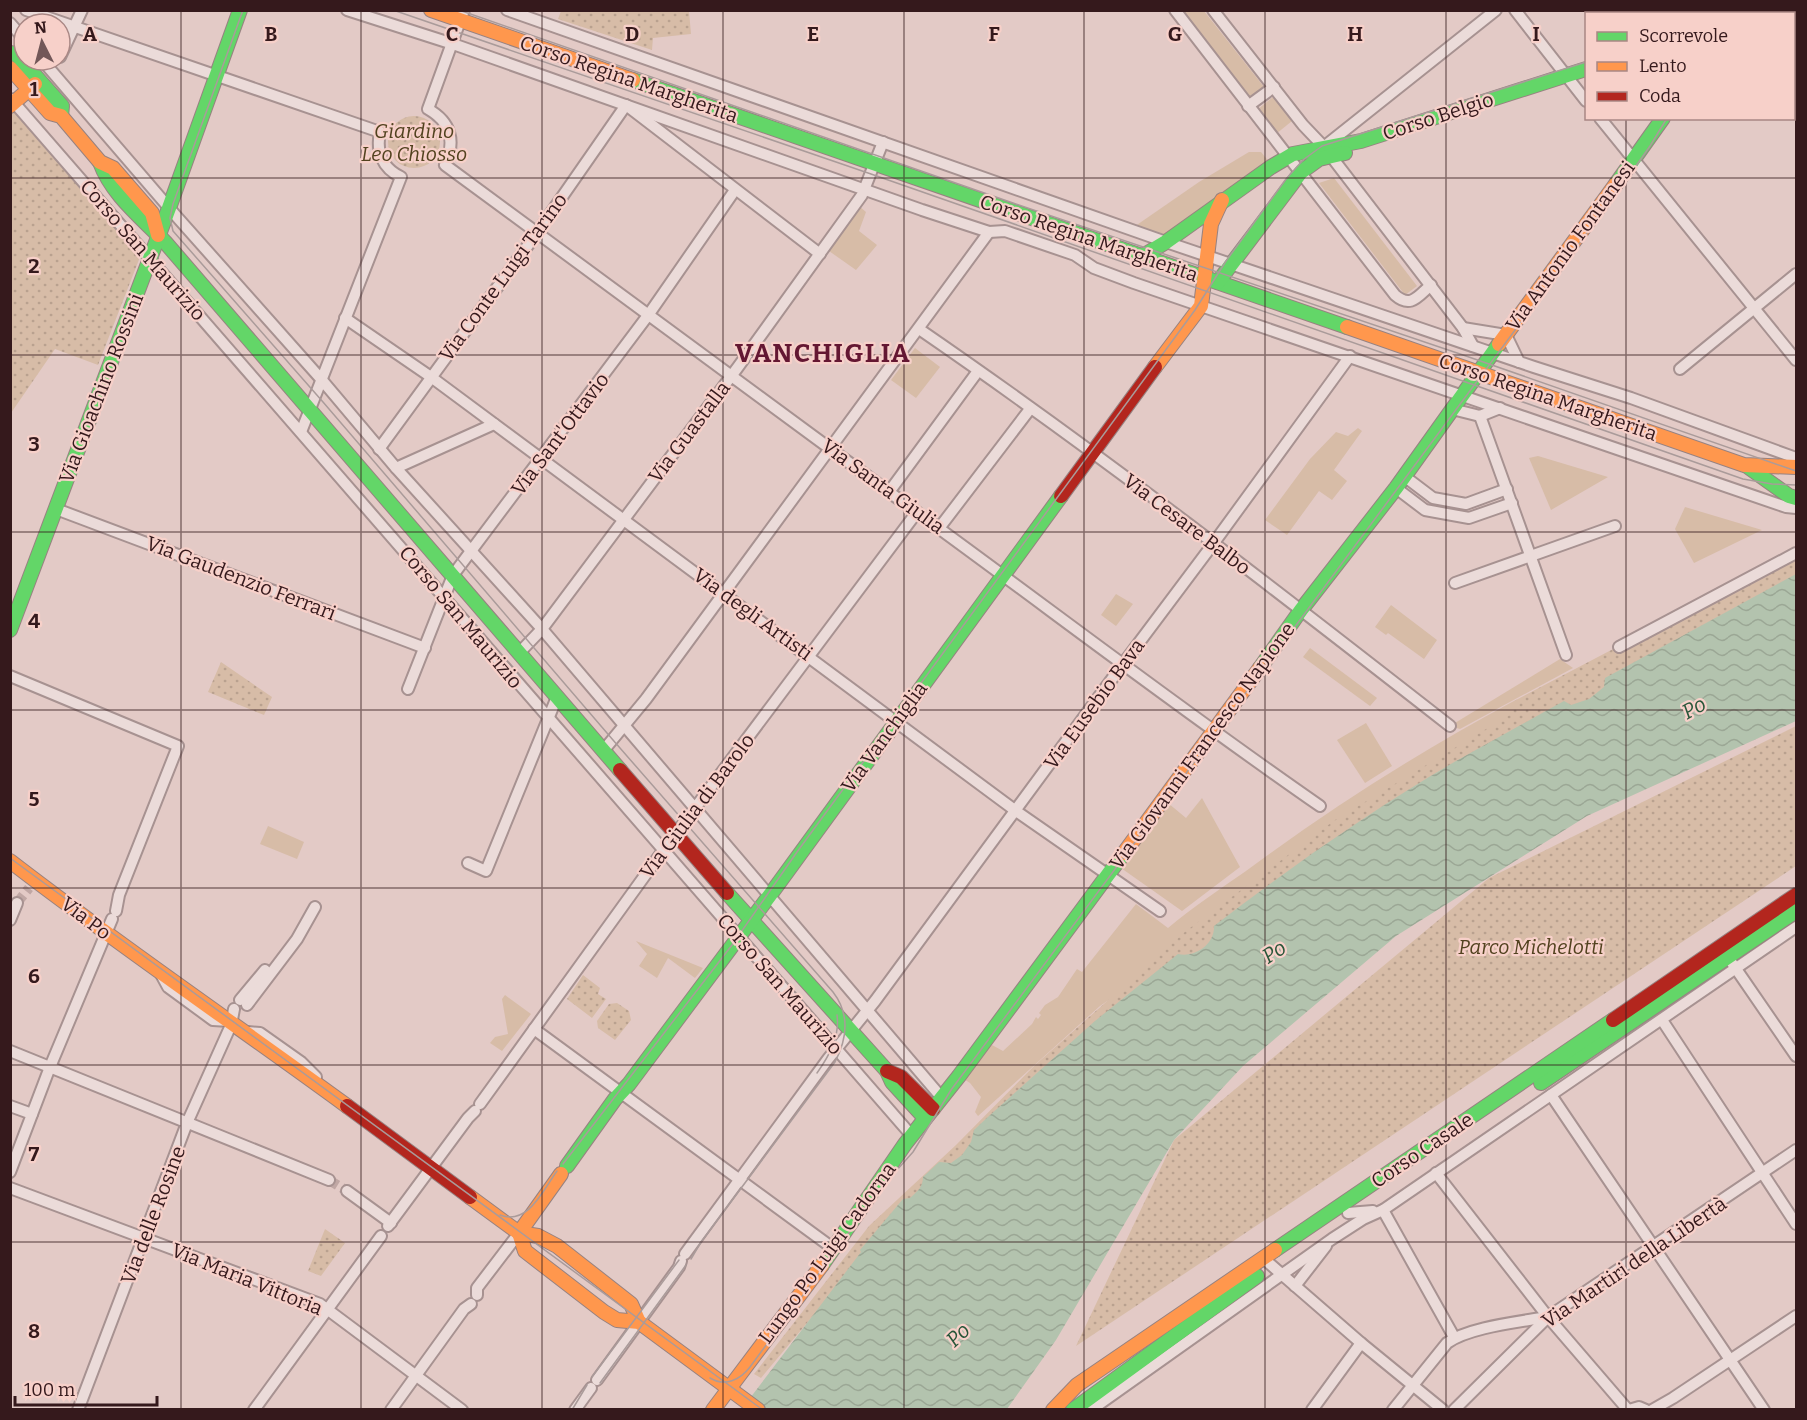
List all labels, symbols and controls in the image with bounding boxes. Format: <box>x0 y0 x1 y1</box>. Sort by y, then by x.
north arrow <box>12 12 72 72</box>
legend <box>1585 12 1795 120</box>
text: N <box>33 17 48 38</box>
text: A <box>83 22 98 46</box>
text: B <box>265 22 278 46</box>
text: C <box>446 22 458 46</box>
text: D <box>625 22 639 46</box>
text: E <box>807 22 819 46</box>
text: F <box>988 22 1000 46</box>
text: G <box>1168 22 1182 46</box>
text: H <box>1347 22 1363 46</box>
text: I <box>1532 22 1540 46</box>
text: Scorrevole <box>1639 25 1728 47</box>
street label: Corso Regina Margherita <box>517 30 741 128</box>
text: Lento <box>1639 55 1687 77</box>
text: 1 <box>30 77 39 101</box>
text: Coda <box>1639 85 1681 107</box>
street label: Corso Belgio <box>1379 87 1497 145</box>
park label: Giardino Leo Chiosso <box>361 119 467 166</box>
street label: Via Antonio Fontanesi <box>1500 156 1640 336</box>
street label: Corso San Maurizio <box>75 175 211 325</box>
street label: Via Conte Luigi Tarino <box>434 188 572 366</box>
street label: Corso Regina Margherita <box>977 189 1201 287</box>
text: 2 <box>28 254 40 278</box>
street label: Via Gioachino Rossini <box>54 290 148 486</box>
district label: VANCHIGLIA <box>735 338 911 369</box>
street label: Corso Regina Margherita <box>1436 348 1660 446</box>
street label: Via Sant'Ottavio <box>506 368 614 500</box>
street label: Via Guastalla <box>643 376 735 488</box>
text: 3 <box>28 432 40 456</box>
street label: Via Santa Giulia <box>817 433 949 539</box>
street label: Via Cesare Balbo <box>1119 468 1255 580</box>
street label: Via Gaudenzio Ferrari <box>143 531 339 625</box>
street label: Corso San Maurizio <box>394 541 528 693</box>
street label: Via degli Artisti <box>689 563 817 665</box>
text: 4 <box>28 609 40 633</box>
street label: Via Giovanni Francesco Napione <box>1104 618 1300 874</box>
street label: Via Eusebio Bava <box>1039 634 1149 774</box>
street label: Via Vanchiglia <box>836 677 932 797</box>
water label: Po <box>1677 691 1711 725</box>
street label: Via Giulia di Barolo <box>635 729 759 883</box>
text: 5 <box>29 787 40 811</box>
street label: Via Po <box>56 891 116 945</box>
street label: Corso San Maurizio <box>712 909 848 1059</box>
water label: Po <box>1257 935 1291 969</box>
park label: Parco Michelotti <box>1458 935 1604 959</box>
text: 6 <box>28 964 40 988</box>
street label: Corso Casale <box>1366 1107 1478 1193</box>
text: 7 <box>29 1142 40 1166</box>
street label: Via delle Rosine <box>116 1142 190 1288</box>
street label: Lungo Po Luigi Cadorna <box>753 1158 901 1348</box>
street label: Via Martiri della Libertà <box>1537 1191 1731 1333</box>
street label: Via Maria Vittoria <box>168 1238 326 1320</box>
water label: Po <box>941 1317 975 1353</box>
text: 8 <box>28 1319 40 1343</box>
scale bar <box>15 1369 158 1407</box>
text: 100 m <box>24 1379 75 1401</box>

